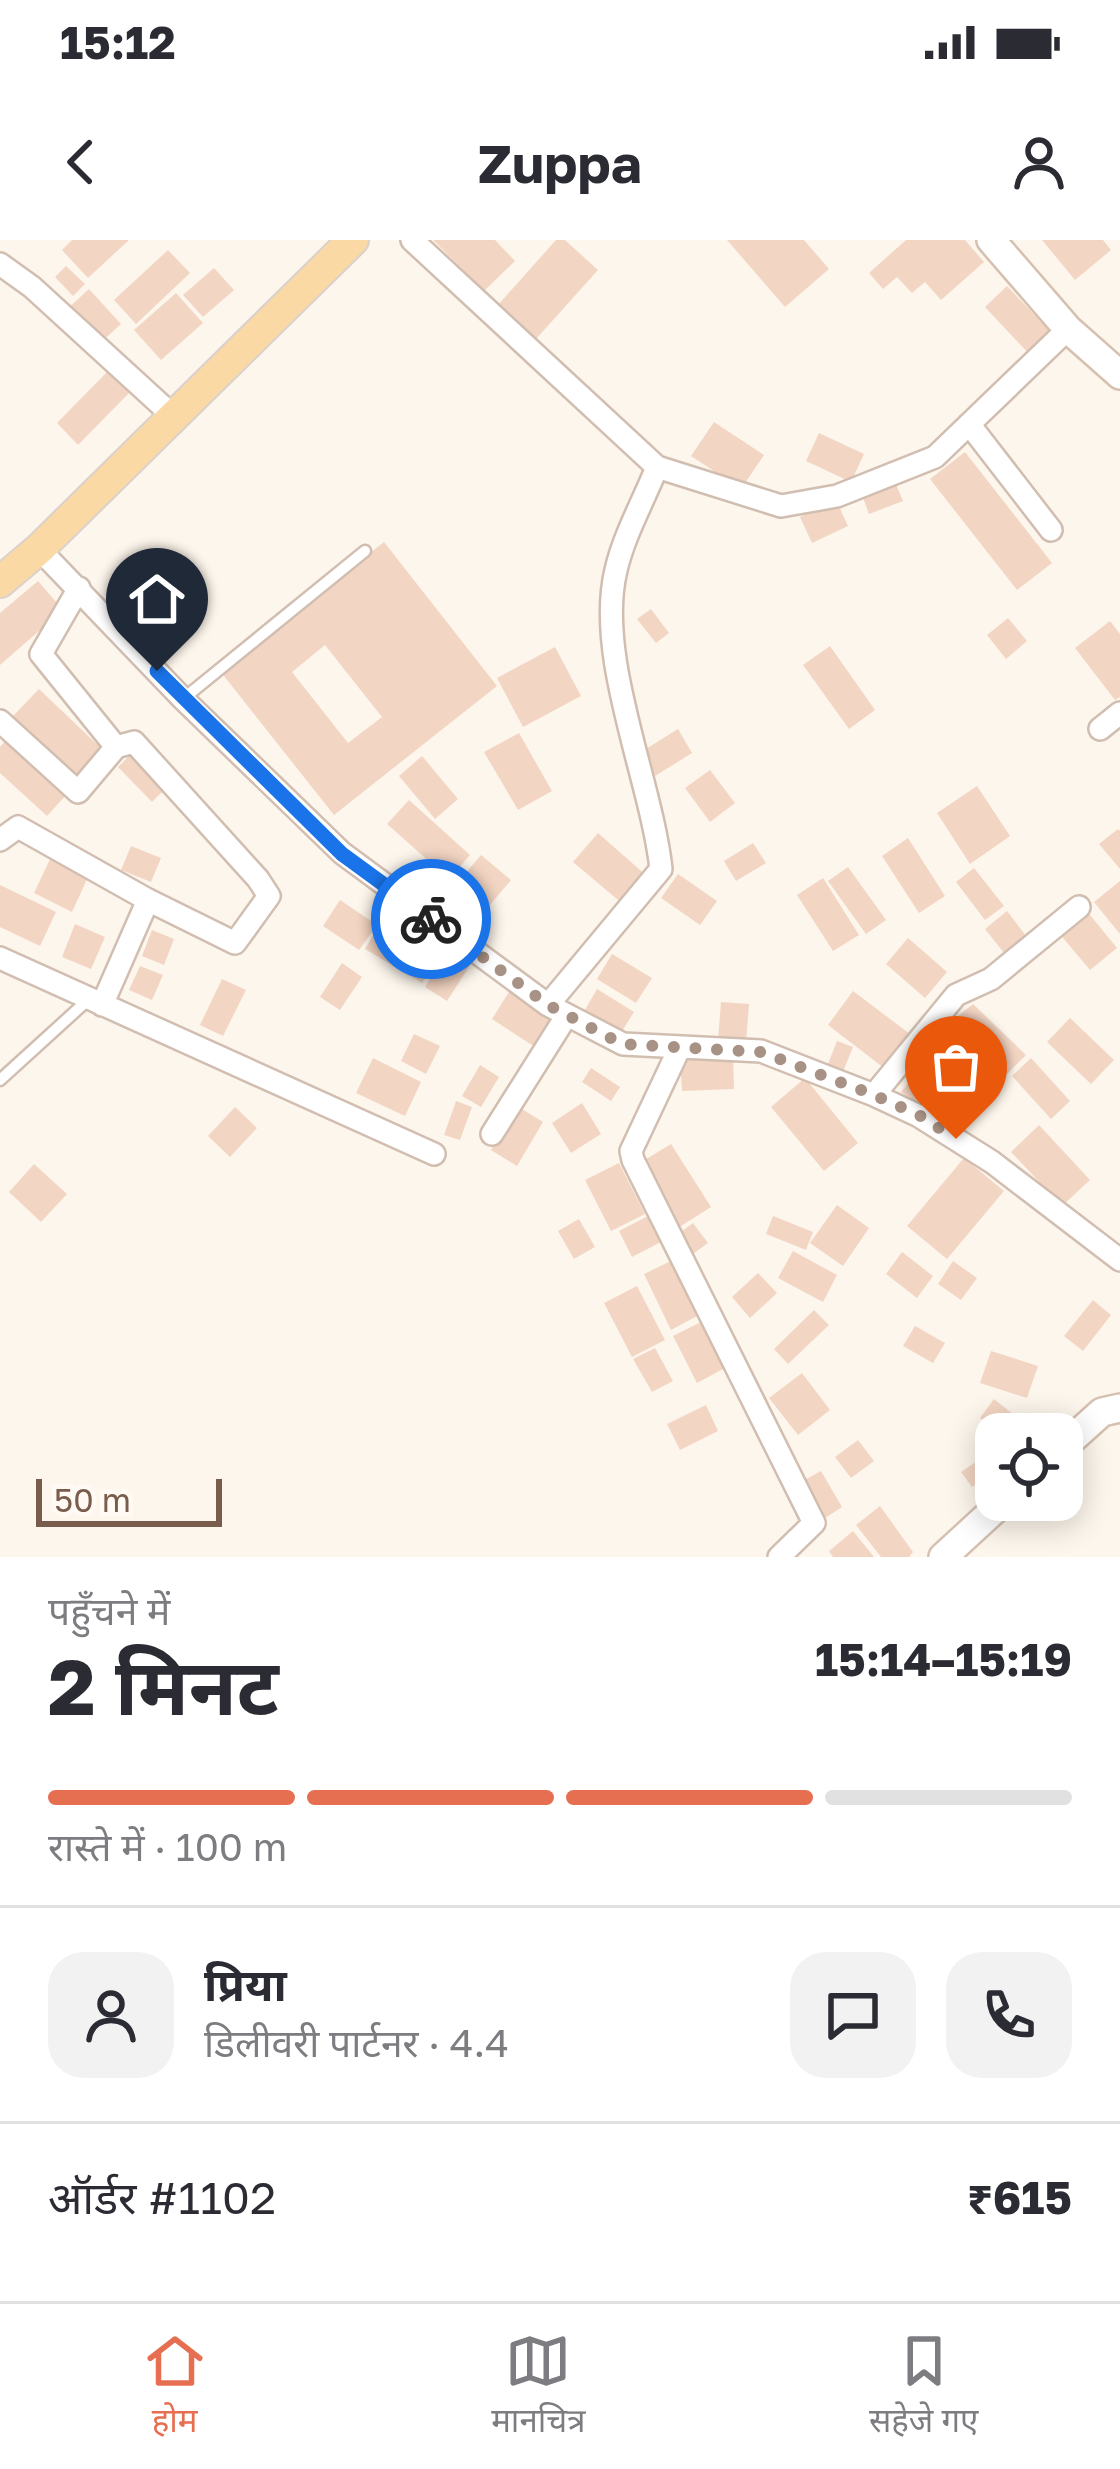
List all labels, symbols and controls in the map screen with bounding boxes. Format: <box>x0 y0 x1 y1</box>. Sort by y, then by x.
text: 15:12 <box>60 15 176 69</box>
icon: back <box>48 129 114 195</box>
icon: person <box>1006 129 1072 195</box>
text: Zuppa <box>478 130 642 195</box>
pin <box>106 548 208 671</box>
icon: home <box>124 566 190 632</box>
courier <box>371 859 491 979</box>
icon: bike <box>398 886 464 952</box>
pin <box>905 1016 1007 1139</box>
icon: bag <box>923 1034 989 1100</box>
map controls <box>975 1413 1083 1521</box>
button: locate <box>975 1413 1083 1521</box>
scale bar <box>36 1473 222 1526</box>
text: 50 m <box>54 1480 131 1519</box>
text: पहुँचने में <box>48 1587 170 1634</box>
text: 15:14–15:19 <box>815 1632 1072 1686</box>
text: 2 मिनट <box>48 1639 279 1732</box>
text: रास्ते में · 100 m <box>48 1823 287 1870</box>
button: person <box>48 1952 174 2078</box>
button: chat <box>790 1952 916 2078</box>
button: phone <box>946 1952 1072 2078</box>
text: प्रिया <box>204 1957 287 2011</box>
text: डिलीवरी पार्टनर · 4.4 <box>204 2019 509 2066</box>
text: ऑर्डर #1102 <box>48 2170 276 2224</box>
text: ₹615 <box>967 2170 1072 2224</box>
tab: होम <box>142 2328 208 2445</box>
tab: मानचित्र <box>491 2328 585 2445</box>
tab: सहेजे गए <box>869 2328 978 2445</box>

